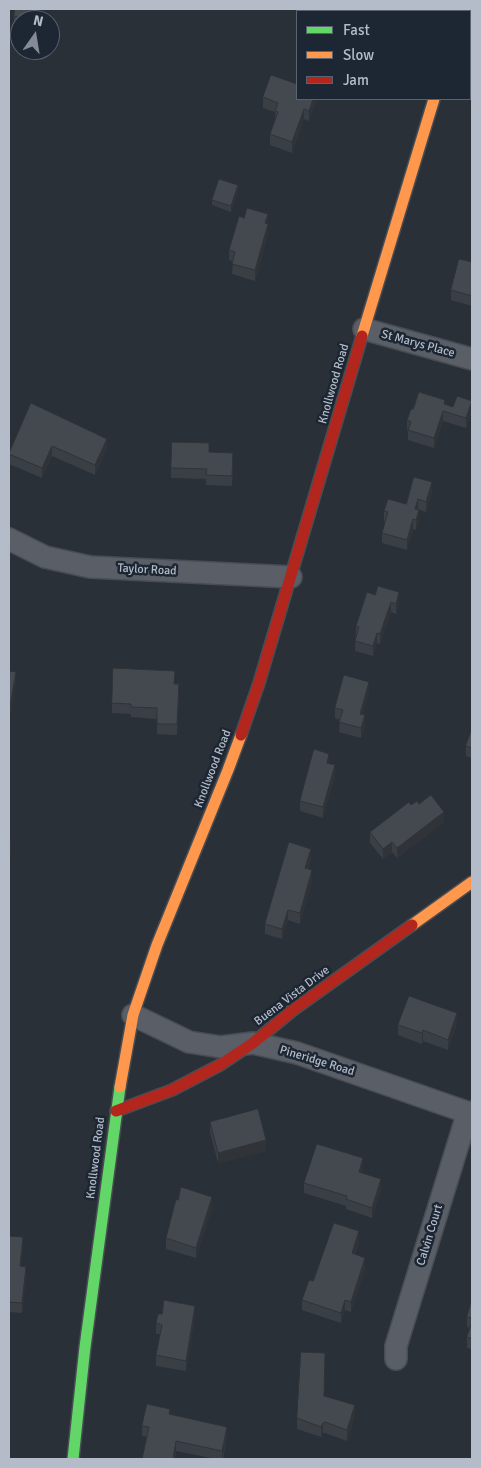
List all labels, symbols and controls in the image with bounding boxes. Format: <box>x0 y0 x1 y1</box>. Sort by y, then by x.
north arrow <box>10 10 60 60</box>
legend <box>296 10 471 100</box>
text: N <box>32 11 45 30</box>
text: Fast <box>343 21 370 39</box>
text: Slow <box>343 46 374 64</box>
text: Jam <box>343 71 369 89</box>
street label: St Marys Place <box>380 327 456 361</box>
street label: Knollwood Road <box>316 342 352 426</box>
street label: Taylor Road <box>117 561 177 579</box>
street label: Knollwood Road <box>192 728 234 810</box>
street label: Buena Vista Drive <box>252 963 332 1029</box>
street label: Pineridge Road <box>278 1043 356 1079</box>
street label: Knollwood Road <box>84 1116 108 1200</box>
street label: Calvin Court <box>414 1203 446 1267</box>

